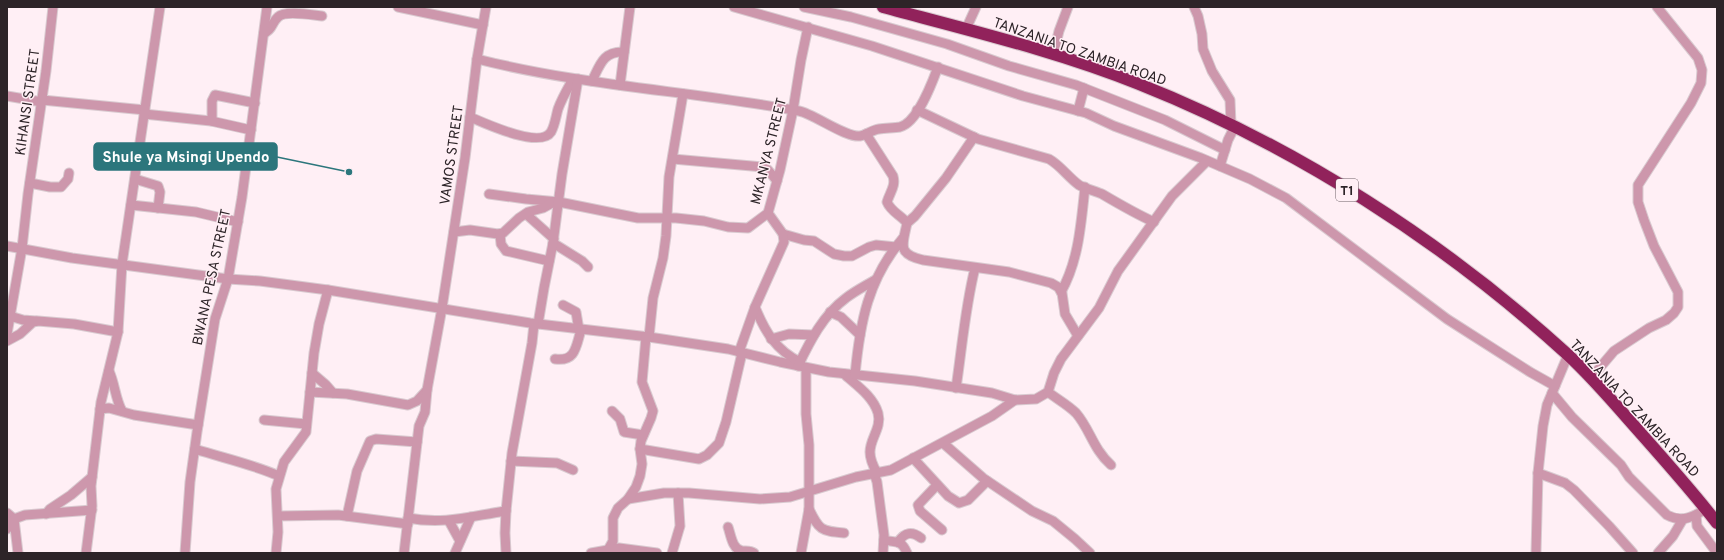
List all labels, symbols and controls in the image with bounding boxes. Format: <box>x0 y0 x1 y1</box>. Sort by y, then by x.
street label: TANZANIA TO ZAMBIA ROAD <box>991 15 1168 90</box>
street label: KIHANSI STREET <box>13 48 44 157</box>
street label: MKANYA STREET <box>748 96 791 207</box>
street label: VAMOS STREET <box>437 104 468 206</box>
callout: Shule ya Msingi Upendo <box>94 143 277 170</box>
text: Shule ya Msingi Upendo <box>102 149 270 168</box>
road number: T1 <box>1336 179 1358 201</box>
street label: BWANA PESA STREET <box>190 208 235 347</box>
street label: TANZANIA TO ZAMBIA ROAD <box>1566 337 1702 481</box>

